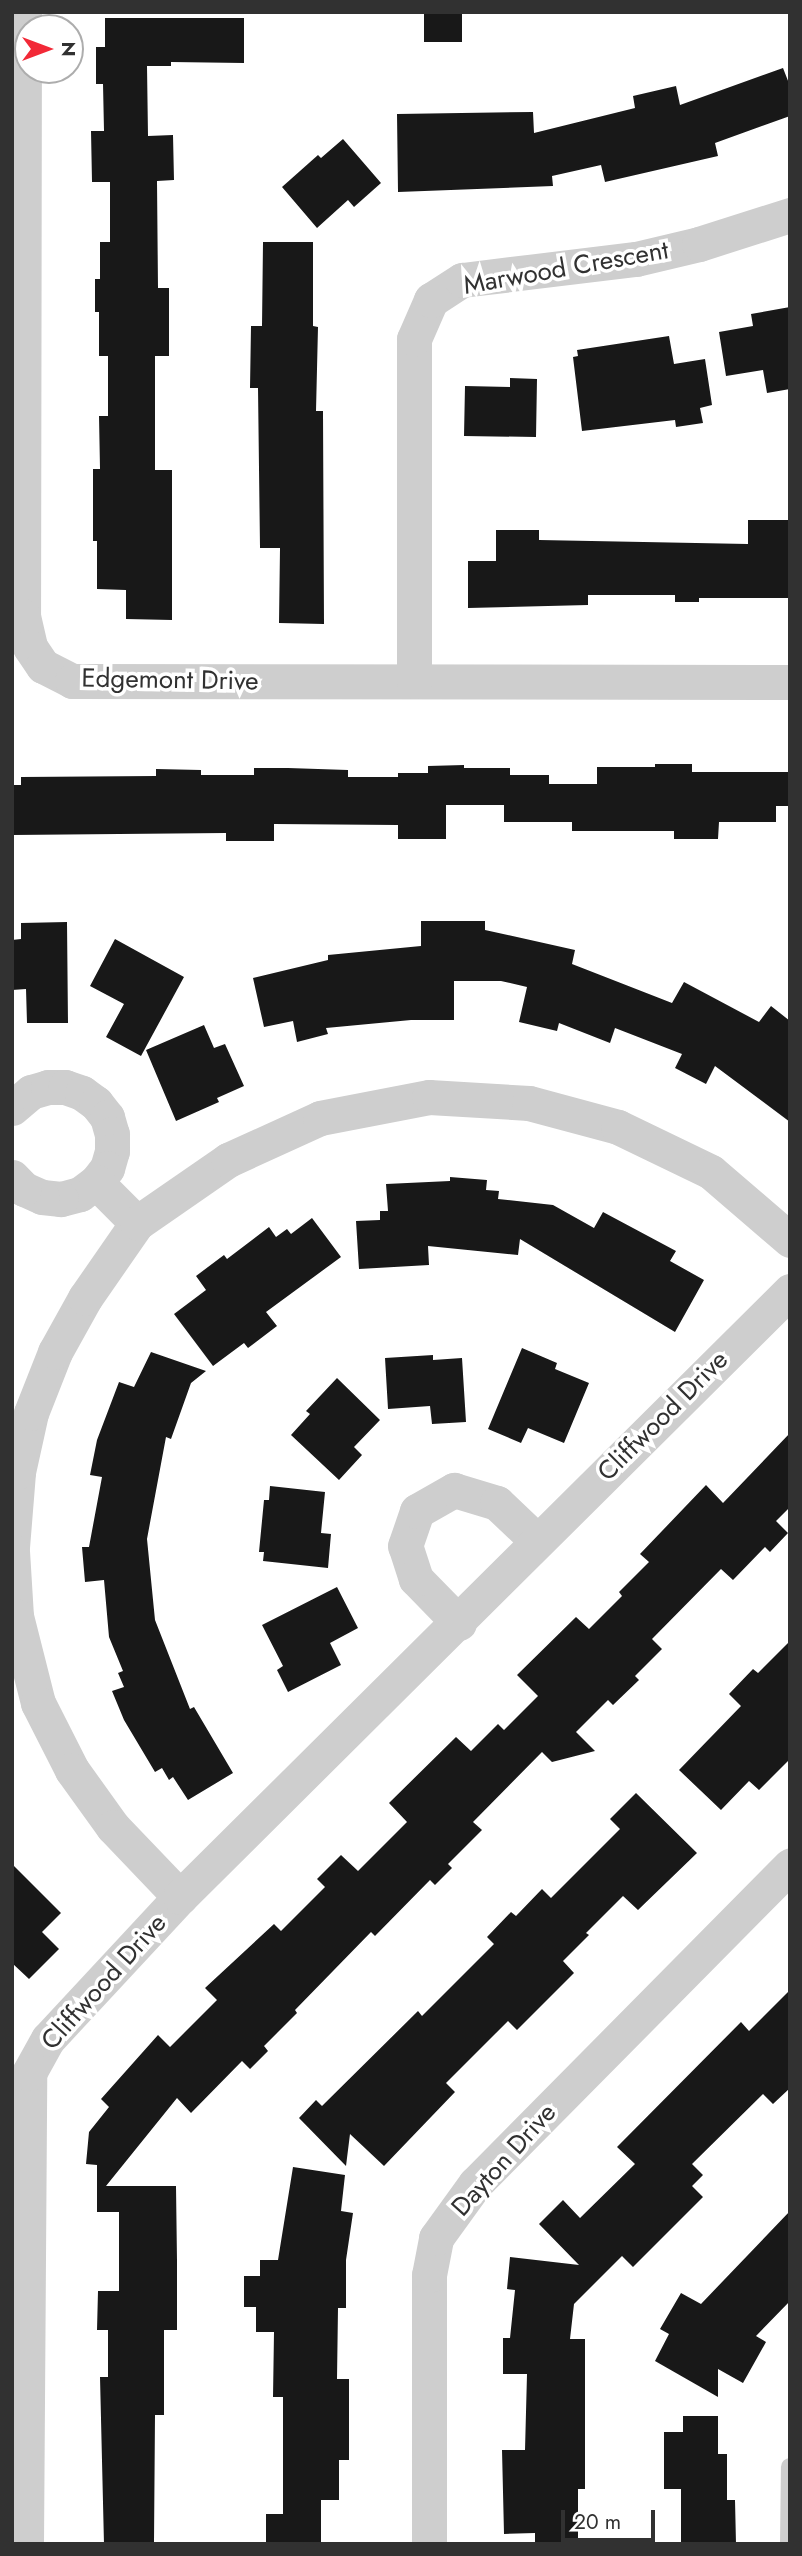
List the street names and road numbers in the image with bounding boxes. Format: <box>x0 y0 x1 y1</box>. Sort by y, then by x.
street label: Marwood Crescent <box>461 235 671 301</box>
street label: Edgemont Drive <box>81 663 259 697</box>
street label: Cliffwood Drive <box>591 1344 735 1488</box>
street label: Cliffwood Drive <box>35 1908 173 2056</box>
street label: Dayton Drive <box>445 2097 563 2223</box>

